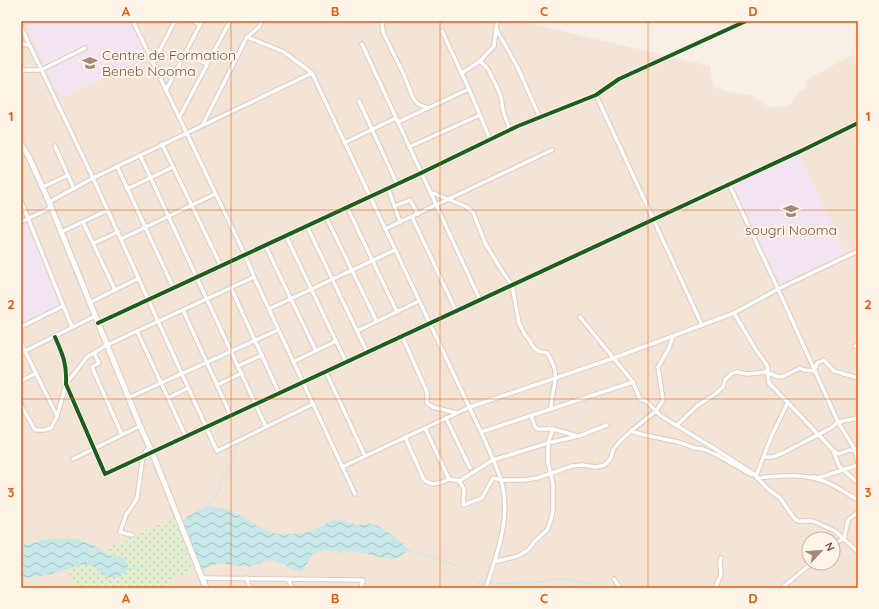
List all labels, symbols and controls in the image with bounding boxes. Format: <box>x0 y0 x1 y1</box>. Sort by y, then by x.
text: A <box>122 3 131 19</box>
text: B <box>331 3 339 19</box>
text: C <box>540 3 548 19</box>
text: D <box>748 3 758 19</box>
place label: Centre de Formation Beneb Nooma <box>102 46 236 80</box>
school or university icon: Centre de Formation Beneb Nooma <box>81 54 99 72</box>
text: 1 <box>8 108 14 124</box>
text: 1 <box>865 108 871 124</box>
school or university icon: sougri Nooma <box>782 202 800 220</box>
place label: sougri Nooma <box>745 221 837 239</box>
text: 2 <box>7 296 15 312</box>
text: 2 <box>864 296 872 312</box>
text: 3 <box>8 484 15 500</box>
text: 3 <box>865 484 872 500</box>
north arrow <box>801 531 841 571</box>
text: N <box>822 540 838 553</box>
text: A <box>122 590 131 606</box>
text: B <box>331 590 339 606</box>
text: C <box>540 590 548 606</box>
text: D <box>748 590 758 606</box>

